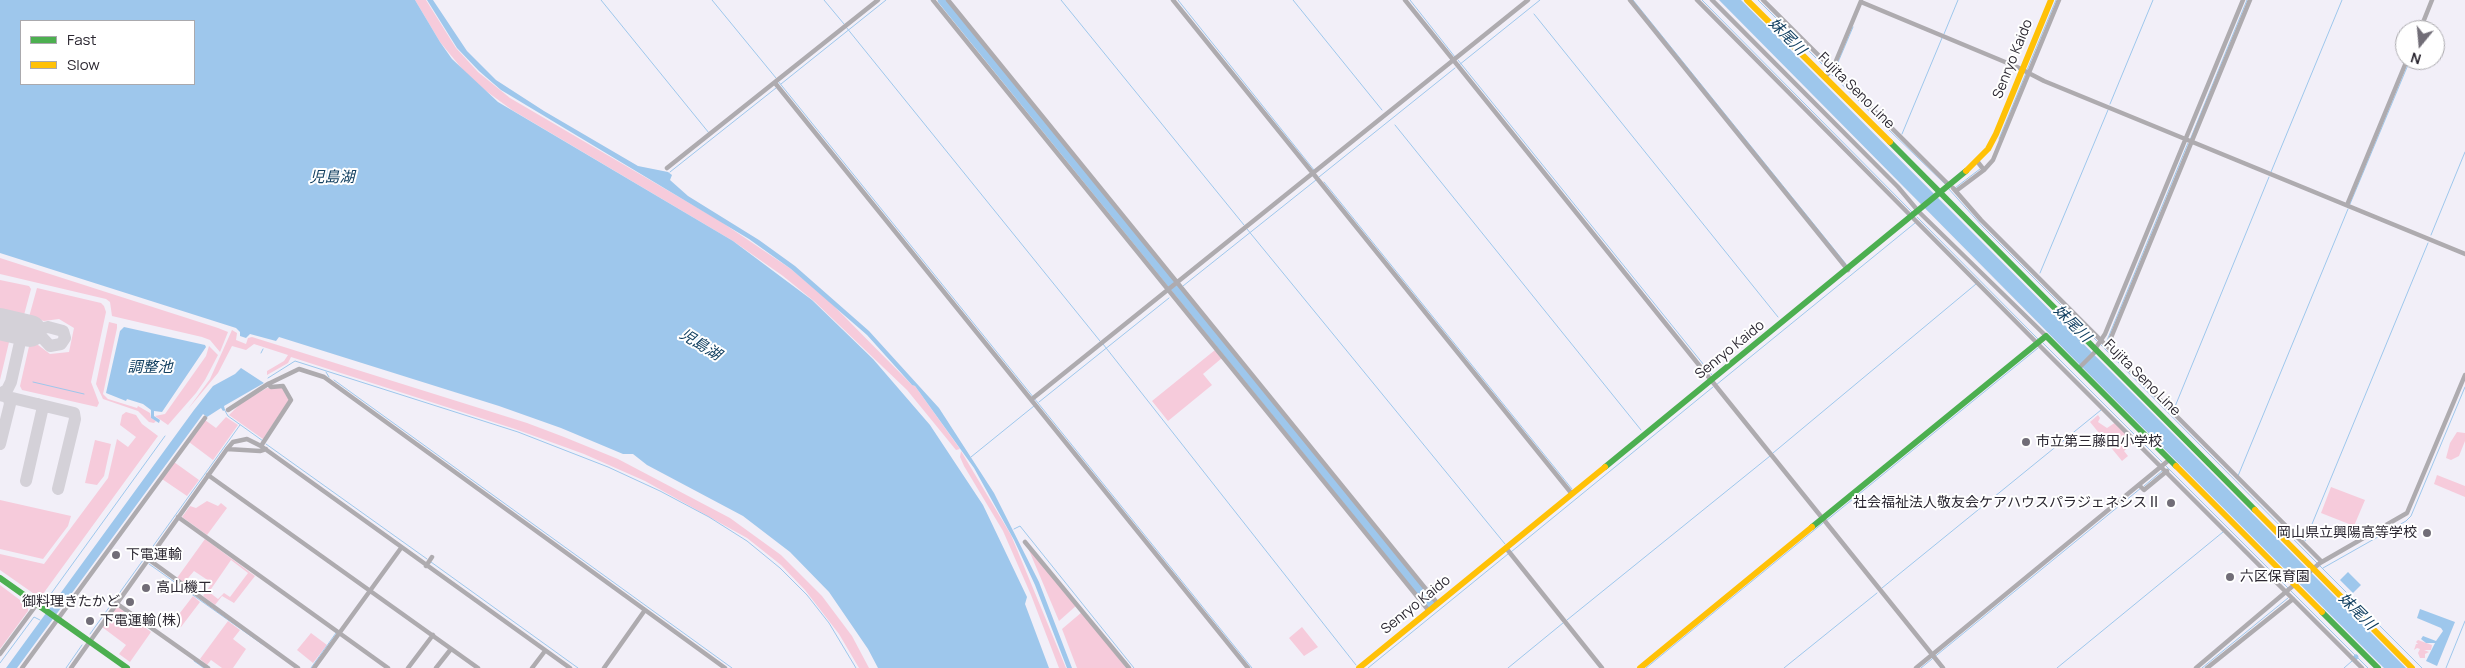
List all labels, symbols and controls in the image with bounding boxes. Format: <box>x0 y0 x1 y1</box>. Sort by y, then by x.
water label: 妹尾川 <box>1765 15 1809 59</box>
street label: Senryo Kaido <box>1989 17 2037 101</box>
legend <box>20 20 195 85</box>
north arrow <box>2395 20 2445 70</box>
text: Fast <box>67 29 96 50</box>
text: N <box>2408 48 2423 69</box>
street label: Fujita Seno Line <box>1814 49 1898 133</box>
text: Slow <box>67 54 100 75</box>
water label: 児島湖 <box>310 169 354 187</box>
water label: 妹尾川 <box>2050 302 2094 346</box>
street label: Senryo Kaido <box>1692 317 1768 383</box>
water label: 児島湖 <box>676 325 724 365</box>
street label: Fujita Seno Line <box>2100 336 2184 420</box>
water label: 調整池 <box>128 359 172 377</box>
place label: 市立第三藤田小学校 <box>2036 434 2162 450</box>
marker: 市立第三藤田小学校 <box>2020 436 2032 448</box>
place label: 社会福祉法人敬友会ケアハウスパラジェネシスⅡ <box>1853 495 2161 511</box>
marker: 社会福祉法人敬友会ケアハウスパラジェネシスⅡ <box>2165 497 2177 509</box>
place label: 岡山県立興陽高等学校 <box>2277 525 2417 541</box>
marker: 岡山県立興陽高等学校 <box>2421 527 2433 539</box>
place label: 下電運輸 <box>126 547 182 563</box>
marker: 下電運輸 <box>110 549 122 561</box>
place label: 六区保育園 <box>2240 569 2310 585</box>
marker: 六区保育園 <box>2224 571 2236 583</box>
street label: Senryo Kaido <box>1378 572 1454 638</box>
place label: 高山機工 <box>156 580 212 596</box>
marker: 高山機工 <box>140 582 152 594</box>
water label: 妹尾川 <box>2335 590 2379 634</box>
place label: 御料理きたかど <box>22 594 120 610</box>
marker: 御料理きたかど <box>124 596 136 608</box>
place label: 下電運輸(株) <box>100 613 182 629</box>
marker: 下電運輸(株) <box>84 615 96 627</box>

